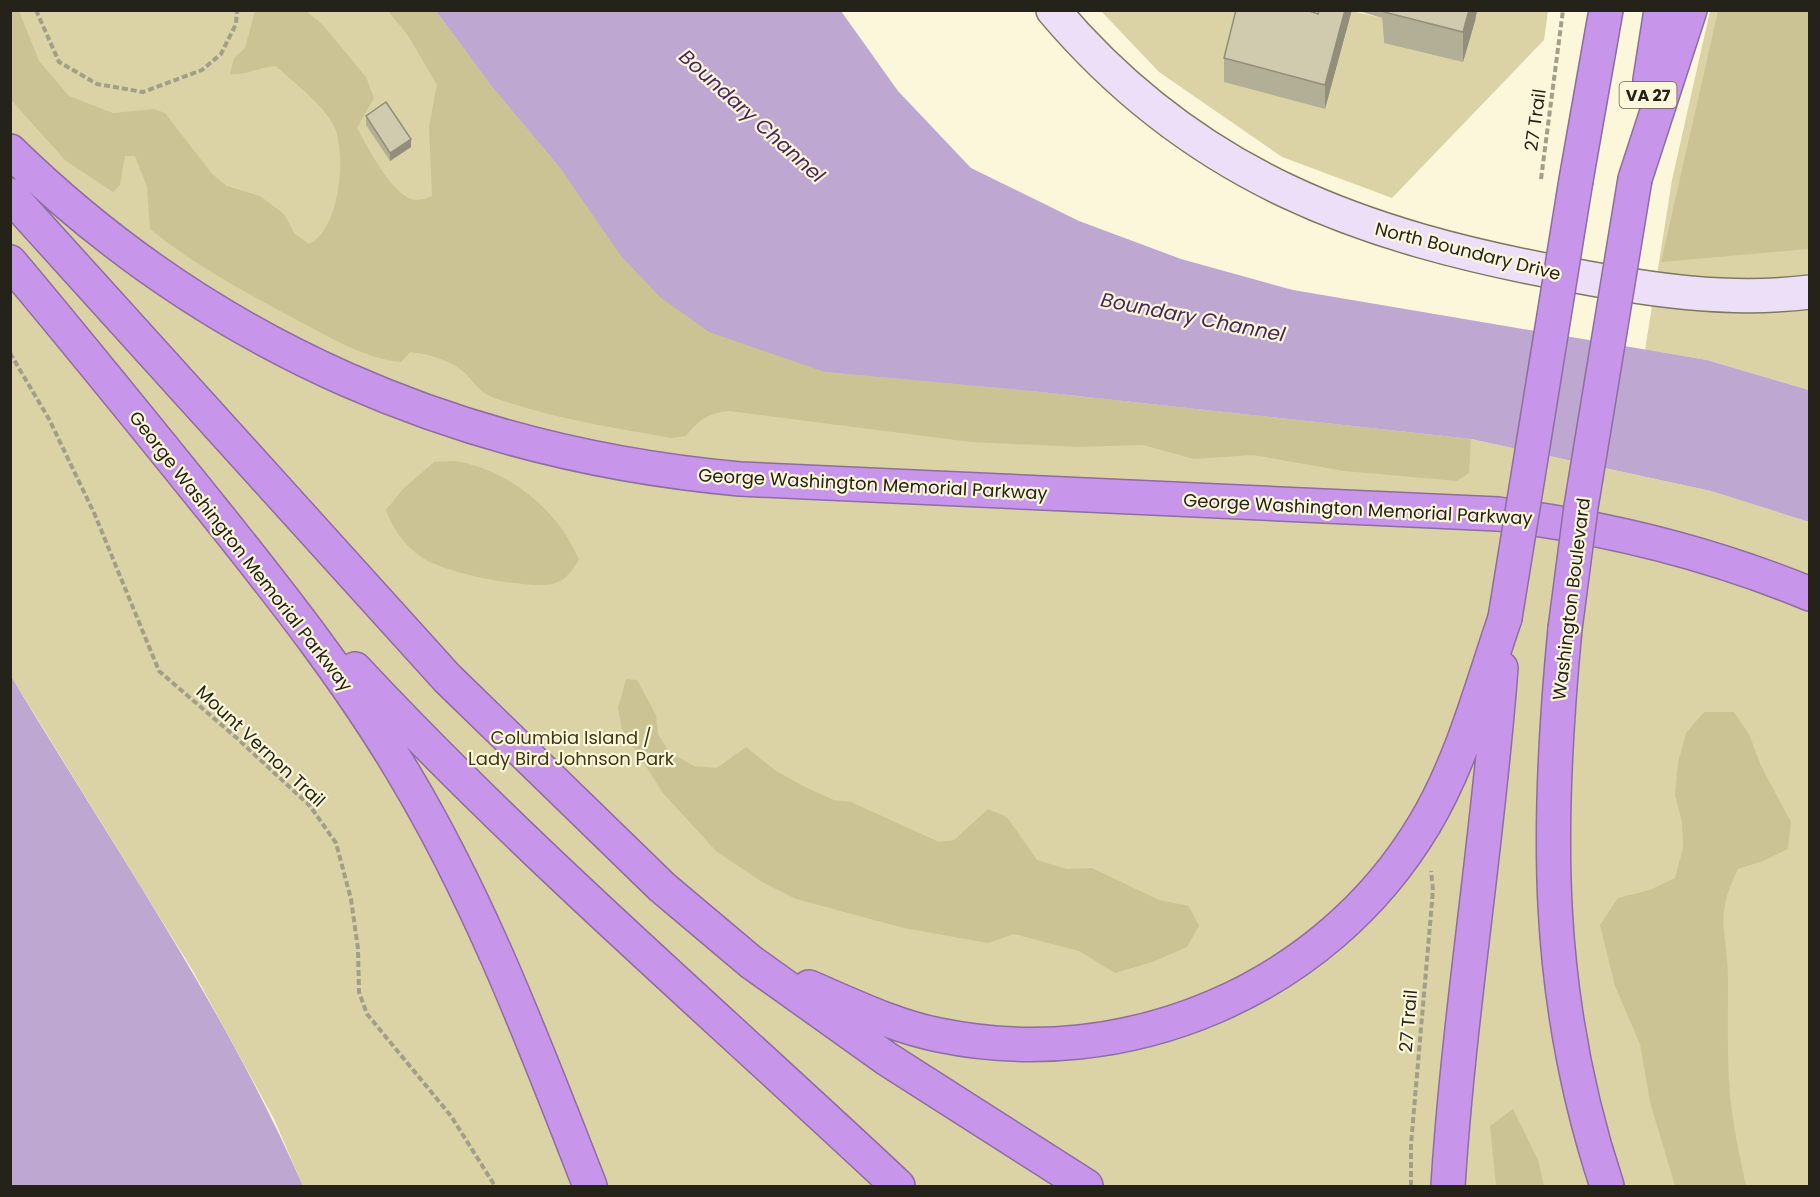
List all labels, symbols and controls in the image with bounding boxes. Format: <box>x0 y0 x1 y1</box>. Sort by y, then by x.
water label: Boundary Channel <box>673 43 831 189</box>
road number: VA 27 <box>1620 82 1676 108</box>
street label: 27 Trail <box>1518 87 1552 153</box>
street label: North Boundary Drive <box>1373 216 1563 286</box>
water label: Boundary Channel <box>1099 285 1288 349</box>
street label: George Washington Memorial Parkway <box>124 406 358 696</box>
street label: George Washington Memorial Parkway <box>698 462 1048 506</box>
street label: George Washington Memorial Parkway <box>1183 487 1533 531</box>
street label: Washington Boulevard <box>1546 496 1596 702</box>
street label: Mount Vernon Trail <box>191 679 331 813</box>
park label: Columbia Island / Lady Bird Johnson Park <box>468 725 675 771</box>
street label: 27 Trail <box>1393 989 1423 1053</box>

